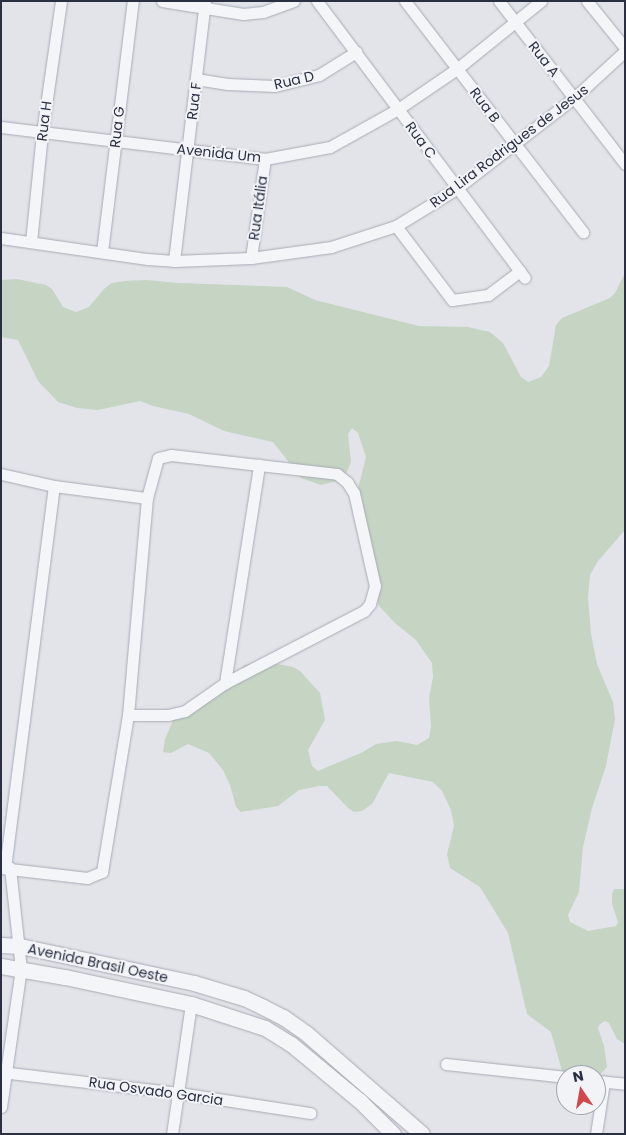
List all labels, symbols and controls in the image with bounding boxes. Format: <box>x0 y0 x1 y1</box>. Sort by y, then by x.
street label: Rua A <box>525 38 563 80</box>
street label: Rua D <box>272 67 316 93</box>
street label: Rua F <box>183 81 205 121</box>
street label: Rua Lira Rodrigues de Jesus <box>427 81 591 211</box>
street label: Rua B <box>466 84 504 126</box>
street label: Rua H <box>33 100 55 142</box>
street label: Rua G <box>106 105 128 149</box>
street label: Rua C <box>402 118 440 162</box>
street label: Avenida Um <box>176 140 262 166</box>
street label: Rua Itália <box>245 175 271 241</box>
street label: Avenida Brasil Oeste <box>26 940 170 986</box>
north arrow <box>556 1065 606 1115</box>
text: N <box>571 1065 585 1087</box>
street label: Rua Osvado Garcia <box>88 1073 224 1109</box>

